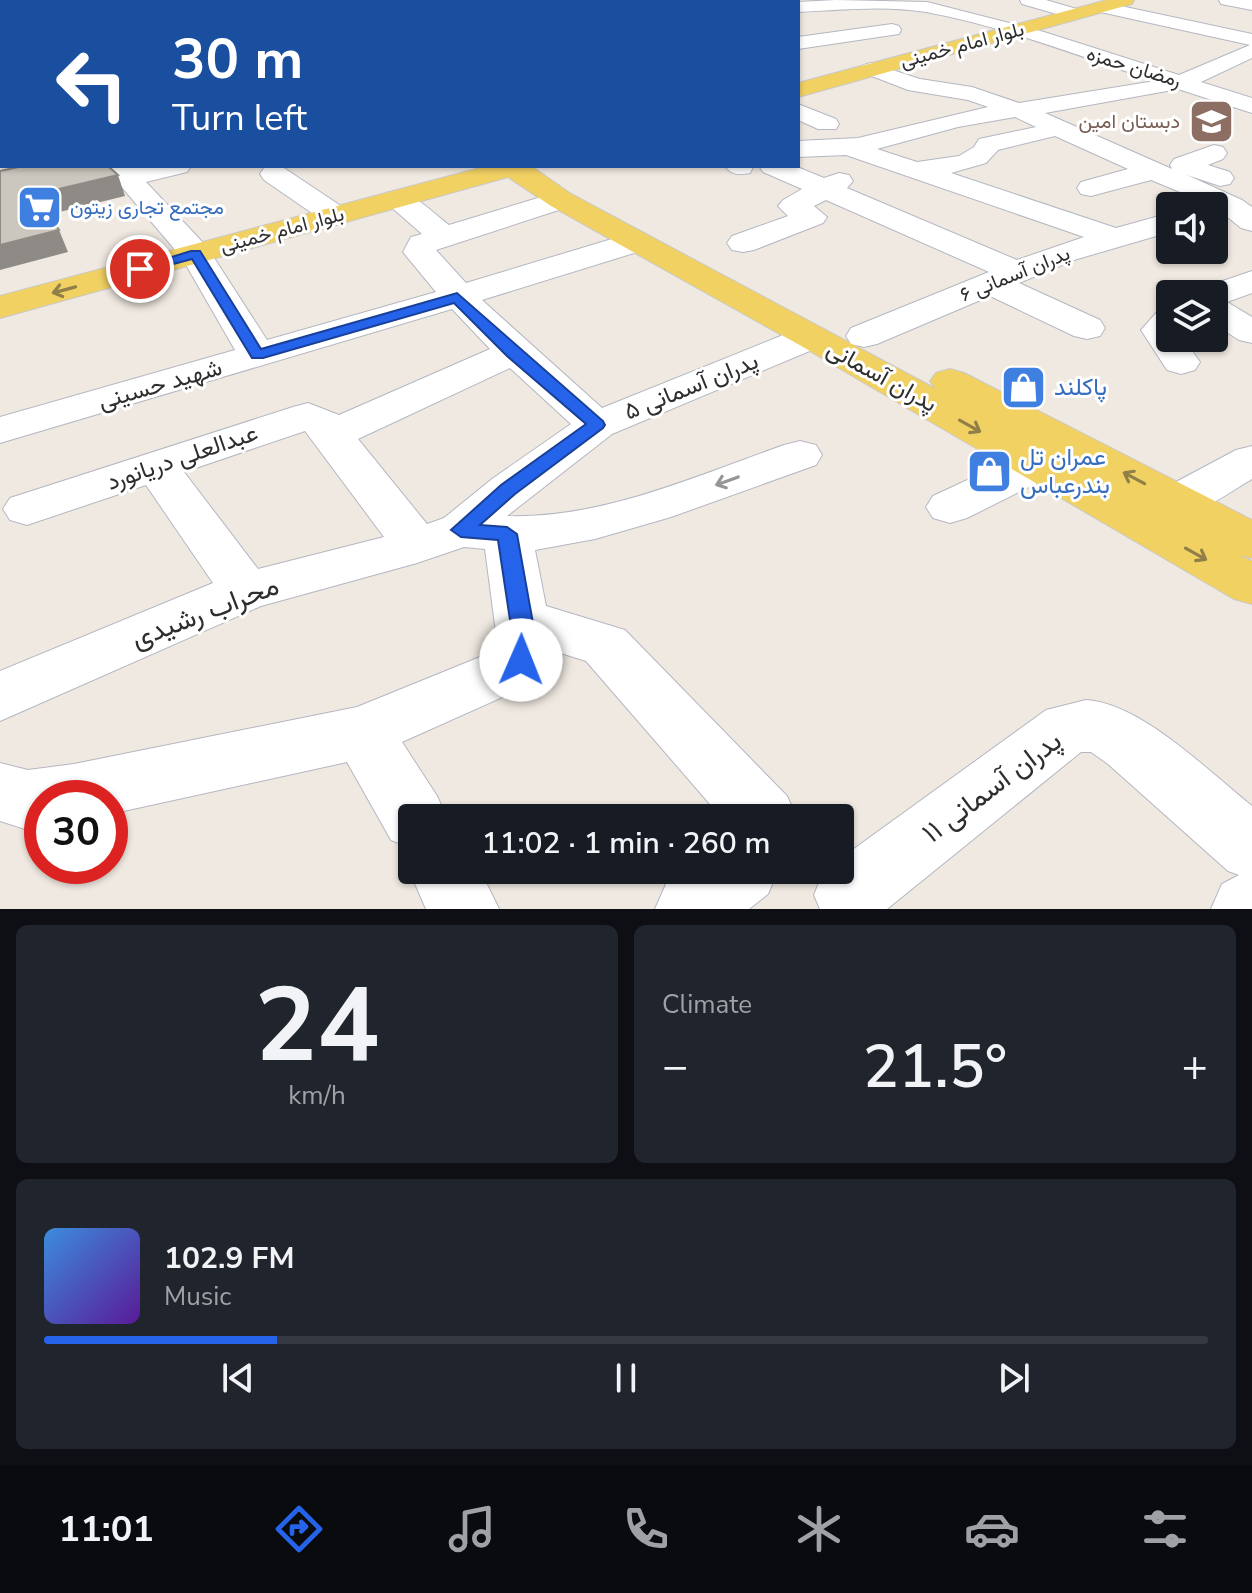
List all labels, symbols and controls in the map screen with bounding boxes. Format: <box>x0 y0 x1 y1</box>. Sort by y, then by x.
street label: بلوار امام خمینی <box>897 16 1027 74</box>
text: 30 m <box>172 21 303 98</box>
icon: left <box>40 32 144 136</box>
street label: رمضان حمزه <box>1083 40 1185 94</box>
text: Turn left <box>172 94 307 143</box>
school or university icon: دبستان امین <box>1187 97 1235 145</box>
place label: دبستان امین <box>1078 108 1180 135</box>
supermarket icon: مجتمع تجاری زیتون <box>15 183 63 231</box>
map controls <box>1156 192 1228 352</box>
button: sound <box>1156 192 1228 264</box>
place label: مجتمع تجاری زیتون <box>70 194 224 221</box>
street label: بلوار امام خمینی <box>217 201 347 259</box>
pin <box>106 235 174 303</box>
street label: پدران آسمانی ۶ <box>956 240 1074 308</box>
icon: arrive <box>118 247 162 291</box>
button: layers <box>1156 280 1228 352</box>
one-way arrow <box>52 283 78 298</box>
street label: پدران آسمانی <box>821 332 943 420</box>
street label: پدران آسمانی ۵ <box>619 345 763 427</box>
street label: شهید حسینی <box>94 351 226 417</box>
shop icon: پاکلند <box>999 363 1047 411</box>
place label: پاکلند <box>1054 371 1107 403</box>
street label: عبدالعلی دریانورد <box>102 416 262 498</box>
one-way arrow <box>958 418 981 434</box>
place label: عمران تل بندرعباس <box>1020 441 1110 501</box>
shop icon: عمران تل بندرعباس <box>965 447 1013 495</box>
one-way arrow <box>1122 470 1146 486</box>
one-way arrow <box>714 475 739 490</box>
one-way arrow <box>1184 547 1208 562</box>
street label: محراب رشیدی <box>126 566 284 658</box>
position arrow <box>479 618 563 702</box>
street label: پدران آسمانی ۱۱ <box>915 722 1069 852</box>
speed limit sign: 30 <box>24 780 128 884</box>
text: 11:02 · 1 min · 260 m <box>481 823 771 864</box>
text: 24 <box>255 955 379 1097</box>
text: Climate <box>662 987 752 1022</box>
text: 21.5° <box>863 1026 1007 1108</box>
text: − <box>662 1037 688 1097</box>
text: + <box>1182 1037 1208 1097</box>
text: km/h <box>288 1078 346 1113</box>
text: 102.9 FM <box>164 1238 294 1279</box>
text: Music <box>164 1279 231 1314</box>
icon: previous <box>216 1356 260 1400</box>
icon: pause <box>604 1356 648 1400</box>
icon: next <box>992 1356 1036 1400</box>
icon: directions <box>271 1501 327 1557</box>
icon: music <box>444 1501 500 1557</box>
icon: phone <box>618 1501 674 1557</box>
icon: climate <box>791 1501 847 1557</box>
icon: car <box>964 1501 1020 1557</box>
icon: filters <box>1137 1501 1193 1557</box>
text: 11:01 <box>59 1505 154 1554</box>

